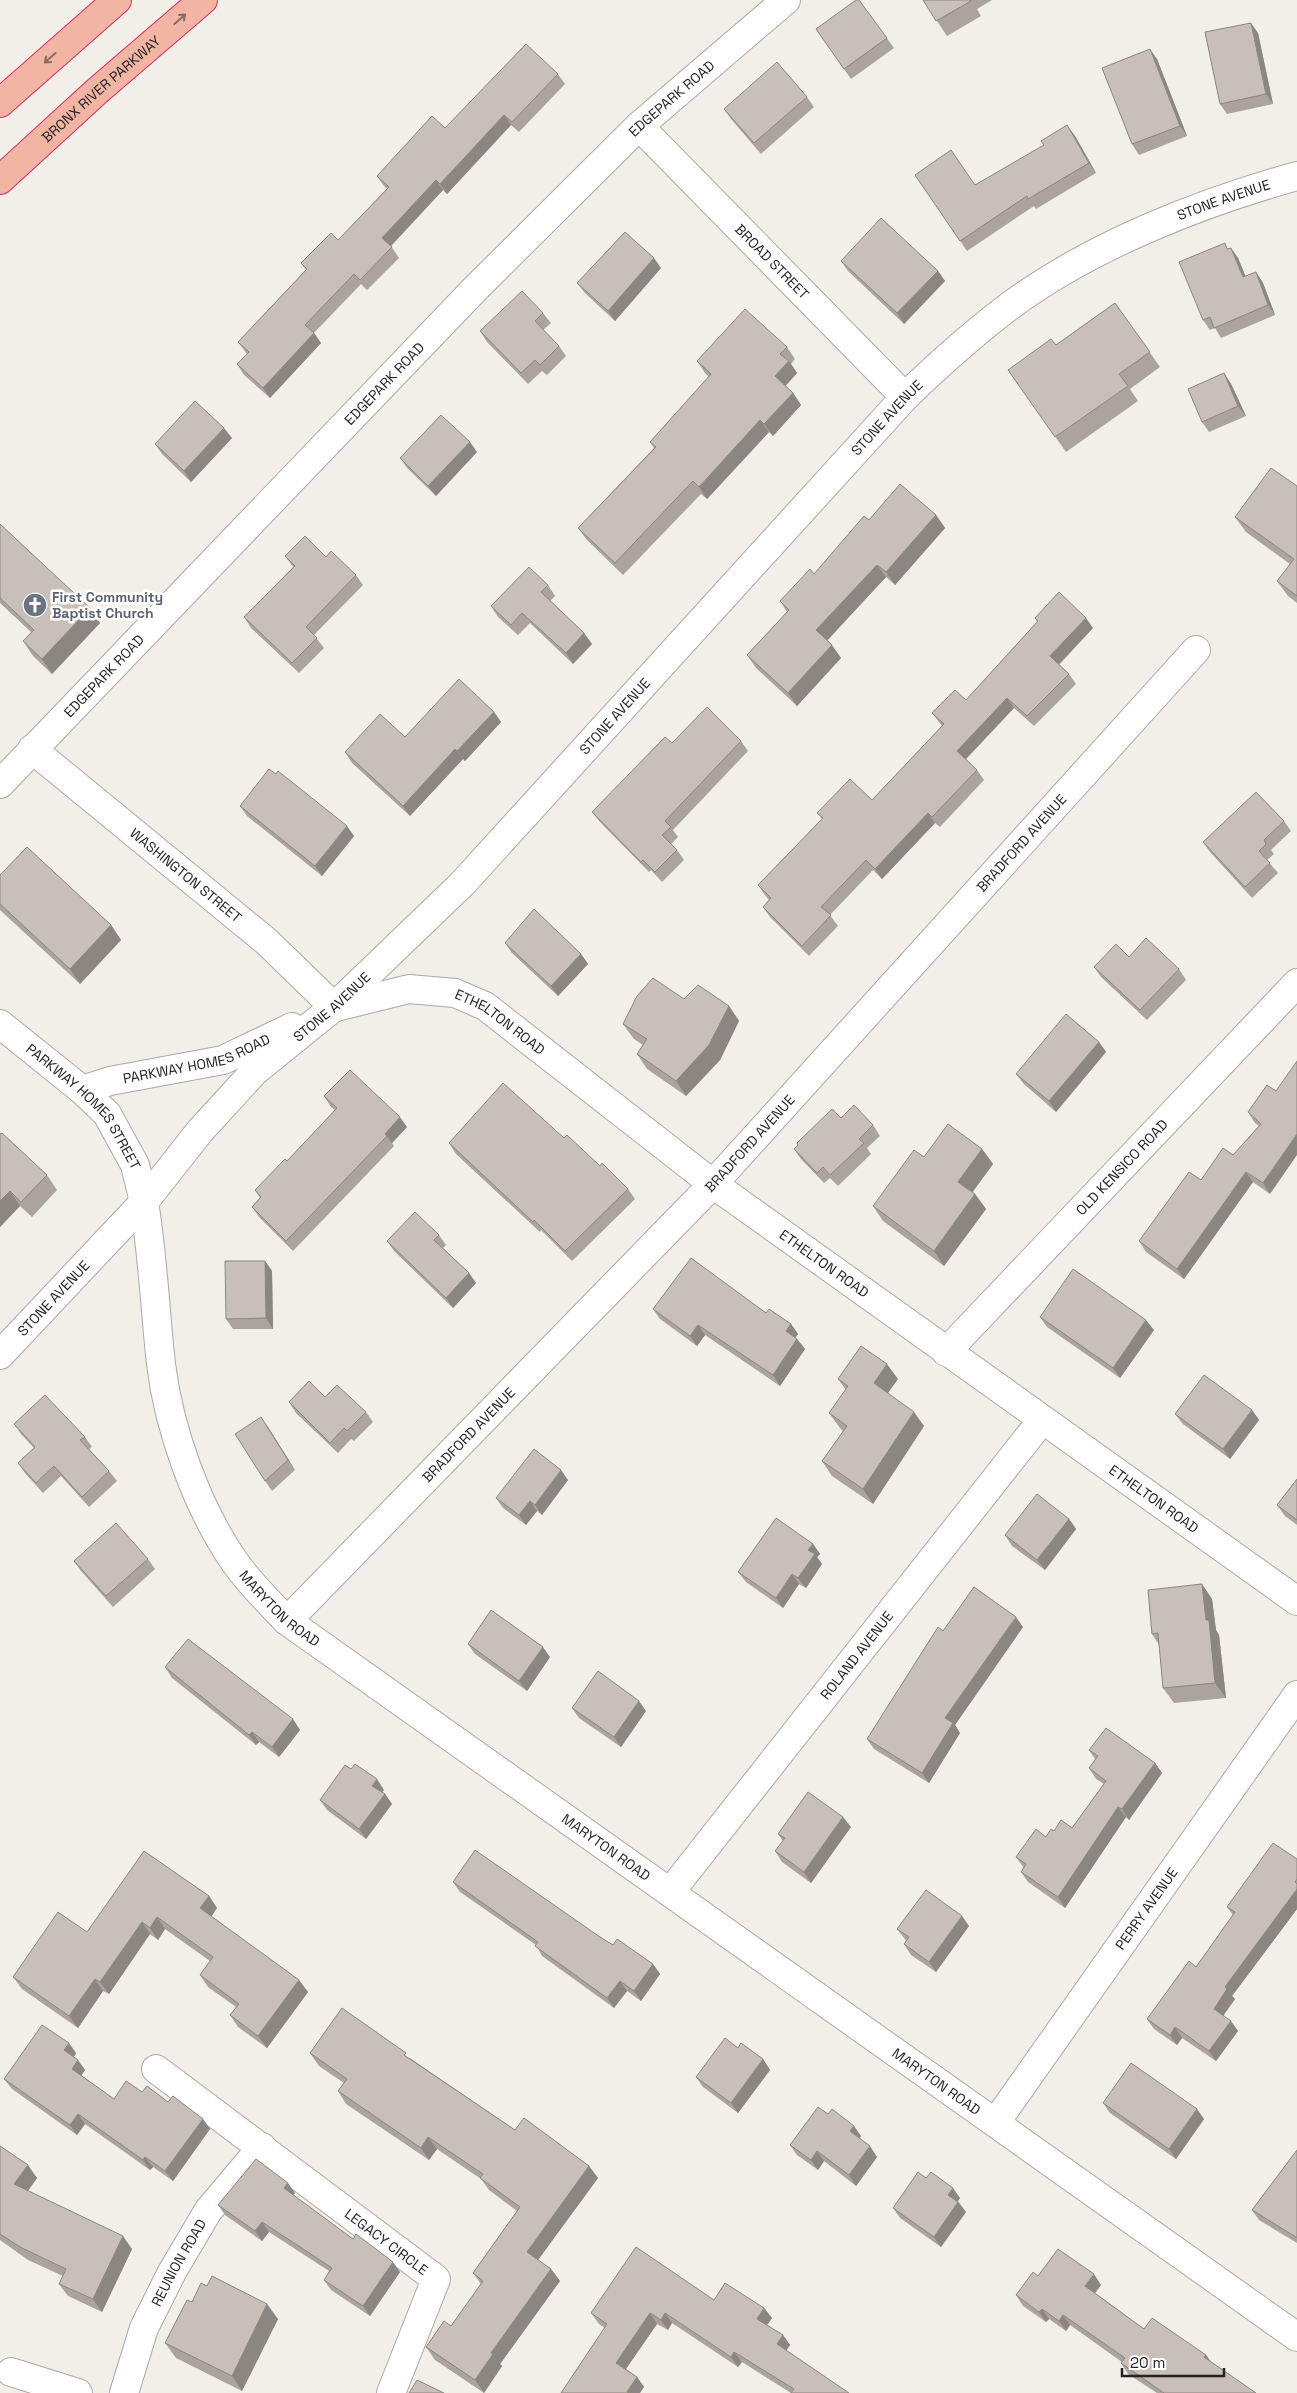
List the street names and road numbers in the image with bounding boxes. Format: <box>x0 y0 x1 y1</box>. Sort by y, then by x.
street label: BRONX RIVER PARKWAY <box>38 31 164 146</box>
street label: EDGEPARK ROAD <box>625 56 718 140</box>
street label: STONE AVENUE <box>1174 175 1272 224</box>
street label: BROAD STREET <box>731 220 813 303</box>
street label: EDGEPARK ROAD <box>340 338 428 429</box>
street label: STONE AVENUE <box>847 376 927 459</box>
street label: EDGEPARK ROAD <box>60 631 148 721</box>
street label: STONE AVENUE <box>575 674 654 758</box>
street label: BRADFORD AVENUE <box>973 790 1070 896</box>
street label: WASHINGTON STREET <box>126 824 245 926</box>
street label: STONE AVENUE <box>289 968 374 1046</box>
street label: ETHELTON ROAD <box>452 985 549 1059</box>
street label: PARKWAY HOMES ROAD <box>121 1030 273 1087</box>
street label: PARKWAY HOMES STREET <box>23 1040 145 1173</box>
street label: BRADFORD AVENUE <box>701 1091 799 1196</box>
street label: OLD KENSICO ROAD <box>1072 1115 1172 1219</box>
street label: ETHELTON ROAD <box>776 1225 873 1302</box>
street label: STONE AVENUE <box>14 1257 93 1340</box>
street label: BRADFORD AVENUE <box>418 1383 519 1486</box>
street label: ETHELTON ROAD <box>1106 1461 1202 1537</box>
street label: MARYTON ROAD <box>235 1567 323 1650</box>
street label: ROLAND AVENUE <box>816 1607 897 1703</box>
street label: MARYTON ROAD <box>558 1810 654 1885</box>
street label: PERRY AVENUE <box>1111 1864 1182 1953</box>
street label: MARYTON ROAD <box>889 2044 984 2119</box>
street label: LEGACY CIRCLE <box>341 2205 432 2279</box>
street label: REUNION ROAD <box>147 2216 210 2309</box>

